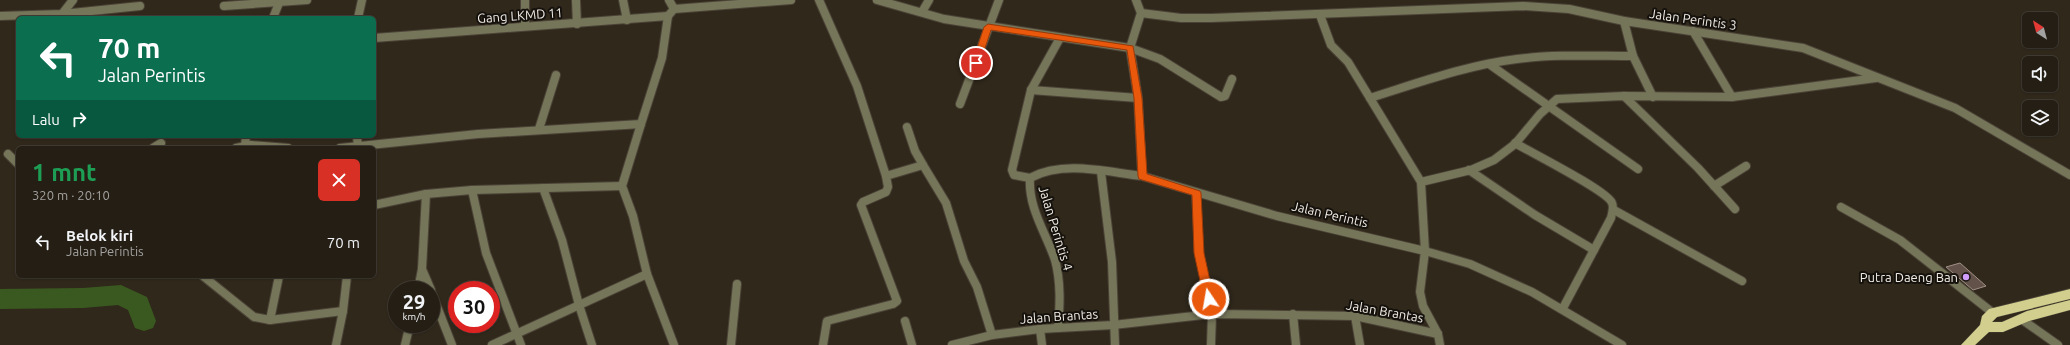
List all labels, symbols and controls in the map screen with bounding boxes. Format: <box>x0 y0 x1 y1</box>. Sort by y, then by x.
street label: Gang LKMD 11 <box>477 5 563 25</box>
street label: Jalan Perintis 3 <box>1648 6 1738 32</box>
north arrow <box>2022 12 2058 48</box>
map controls <box>2022 12 2058 136</box>
icon: left <box>32 32 84 84</box>
text: 70 m <box>98 32 160 63</box>
pin <box>959 46 993 80</box>
icon: arrive <box>965 52 987 74</box>
button: sound <box>2022 56 2058 92</box>
text: Jalan Perintis <box>98 65 206 85</box>
button: layers <box>2022 100 2058 136</box>
icon: right <box>68 108 90 130</box>
text: Lalu <box>32 111 60 128</box>
text: 1 mnt <box>32 159 96 186</box>
button: close <box>318 159 360 201</box>
street label: Jalan Perintis 4 <box>1036 184 1076 272</box>
text: 320 m · 20:10 <box>32 188 110 202</box>
street label: Jalan Perintis <box>1291 198 1370 230</box>
text: Belok kiri <box>66 227 133 244</box>
icon: left <box>32 231 54 253</box>
text: 70 m <box>327 234 360 251</box>
text: Jalan Perintis <box>66 244 144 258</box>
place label: Putra Daeng Ban <box>1860 270 1958 284</box>
marker: Putra Daeng Ban <box>1961 272 1971 282</box>
position arrow <box>1188 278 1230 320</box>
speed limit sign: 30 <box>448 281 500 333</box>
text: 29 <box>403 290 425 313</box>
street label: Jalan Brantas <box>1345 297 1425 325</box>
street label: Jalan Brantas <box>1019 306 1099 326</box>
text: km/h <box>402 311 426 322</box>

